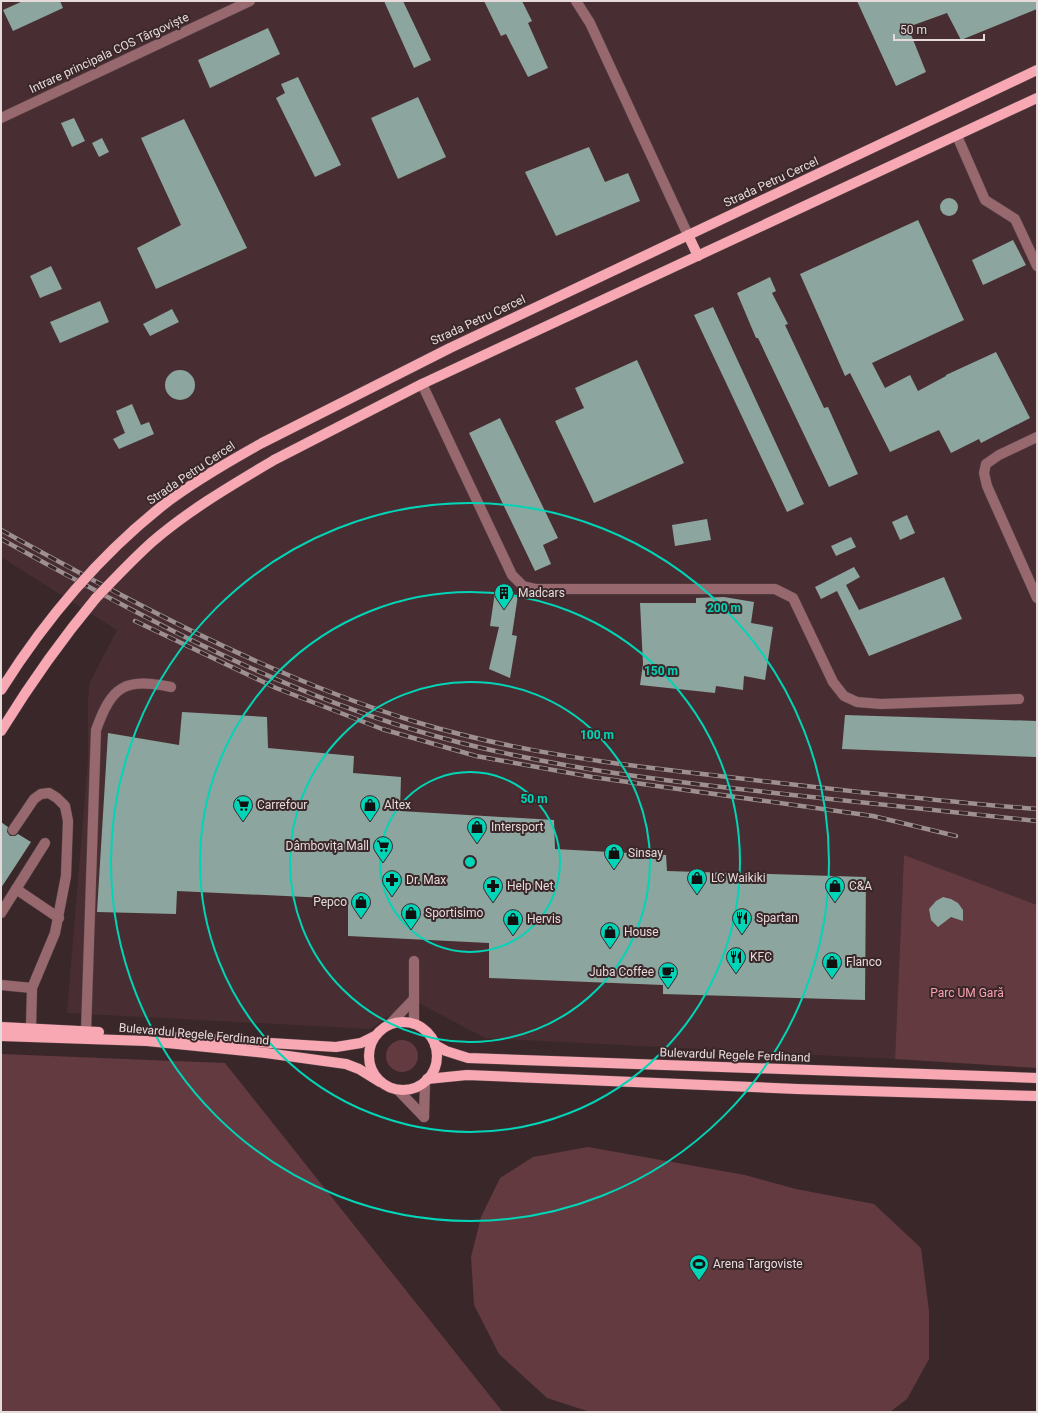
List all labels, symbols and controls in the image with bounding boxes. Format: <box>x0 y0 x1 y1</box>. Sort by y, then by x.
street label: Intrare principala COS Târgoviște <box>27 10 191 97</box>
scale bar <box>894 16 984 42</box>
text: 50 m <box>900 23 927 37</box>
street label: Strada Petru Cercel <box>721 154 821 210</box>
street label: Strada Petru Cercel <box>428 292 528 348</box>
street label: Strada Petru Cercel <box>144 438 238 508</box>
building icon: Madcars <box>493 582 515 610</box>
place label: Madcars <box>518 586 565 600</box>
text: 200 m <box>707 601 741 615</box>
text: 150 m <box>644 664 678 678</box>
text: 100 m <box>580 728 614 742</box>
text: 50 m <box>520 792 548 806</box>
supermarket icon: Carrefour <box>232 794 254 822</box>
shop icon: Altex <box>359 794 381 822</box>
place label: Carrefour <box>257 798 307 812</box>
place label: Altex <box>384 798 411 812</box>
shop icon: Intersport <box>466 816 488 844</box>
place label: Intersport <box>491 820 543 834</box>
supermarket icon: Dâmbovița Mall <box>372 835 394 863</box>
place label: Dâmbovița Mall <box>286 839 369 854</box>
shop icon: Sinsay <box>603 842 625 870</box>
place label: Sinsay <box>628 846 663 860</box>
centre of rings <box>463 855 477 869</box>
shop icon: LC Waikiki <box>686 867 708 895</box>
pharmacy icon: Dr. Max <box>381 869 403 897</box>
place label: LC Waikiki <box>711 871 766 885</box>
place label: Dr. Max <box>406 873 446 887</box>
pharmacy icon: Help Net <box>482 875 504 903</box>
shop icon: C&A <box>824 875 846 903</box>
place label: Help Net <box>507 879 553 893</box>
place label: C&A <box>849 879 872 893</box>
shop icon: Pepco <box>350 891 372 919</box>
place label: Pepco <box>313 895 347 909</box>
shop icon: Sportisimo <box>400 902 422 930</box>
place label: Sportisimo <box>425 906 484 920</box>
restaurant icon: Spartan <box>731 907 753 935</box>
shop icon: Hervis <box>502 908 524 936</box>
place label: Spartan <box>756 911 798 925</box>
place label: Hervis <box>527 912 561 926</box>
shop icon: House <box>599 921 621 949</box>
place label: House <box>624 925 659 939</box>
restaurant icon: KFC <box>725 946 747 974</box>
place label: KFC <box>750 950 772 964</box>
shop icon: Flanco <box>821 951 843 979</box>
place label: Flanco <box>846 955 882 969</box>
cafe icon: Juba Coffee <box>657 961 679 989</box>
place label: Juba Coffee <box>589 965 654 979</box>
park label: Parc UM Gară <box>930 986 1004 1000</box>
street label: Bulevardul Regele Ferdinand <box>118 1020 270 1048</box>
street label: Bulevardul Regele Ferdinand <box>659 1045 811 1065</box>
sports icon: Arena Targoviste <box>688 1253 710 1281</box>
place label: Arena Targoviste <box>713 1257 803 1271</box>

